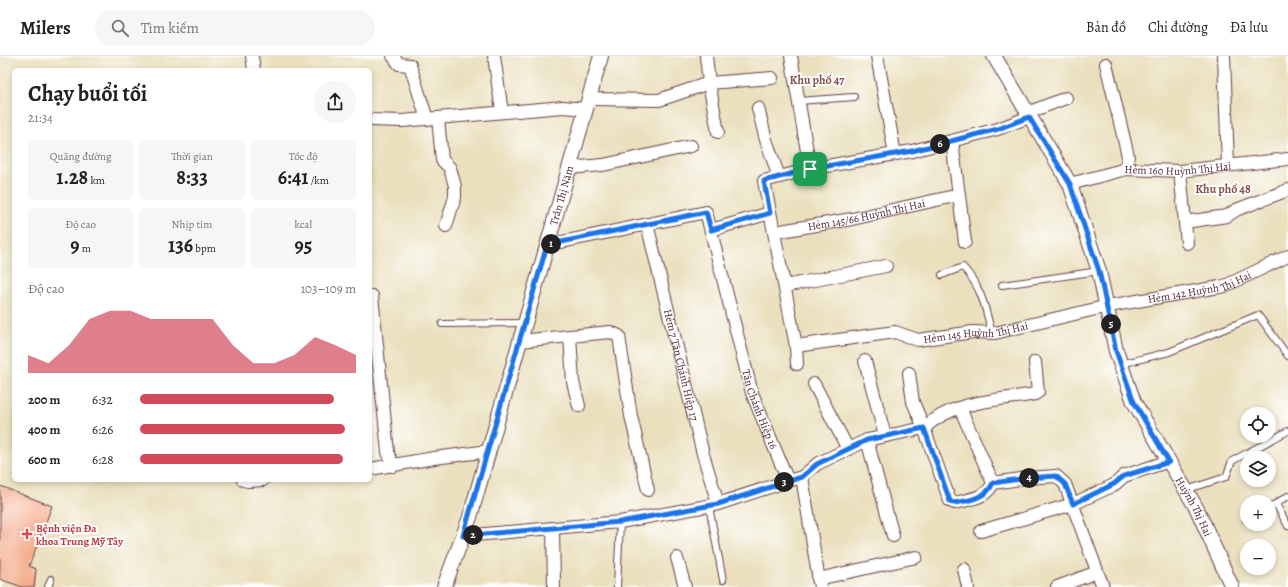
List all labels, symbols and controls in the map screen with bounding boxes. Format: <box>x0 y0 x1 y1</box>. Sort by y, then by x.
search box <box>95 10 375 46</box>
text: Milers <box>20 15 71 41</box>
icon: search <box>109 17 131 39</box>
text: Tìm kiếm <box>141 18 199 38</box>
text: Bản đồ <box>1086 18 1126 37</box>
text: Chỉ đường <box>1148 18 1208 37</box>
text: Đã lưu <box>1230 18 1268 37</box>
district label: Khu phố 47 <box>790 72 845 88</box>
text: Chạy buổi tối <box>28 79 147 109</box>
button: share <box>314 81 356 123</box>
text: 21:34 <box>28 109 53 126</box>
pin: 6 <box>930 134 950 154</box>
text: 6 <box>937 136 943 151</box>
text: Quãng đường <box>50 149 112 164</box>
text: Thời gian <box>171 149 213 164</box>
text: Tốc độ <box>289 149 318 164</box>
pin <box>793 152 827 186</box>
icon: arrive <box>799 158 821 180</box>
street label: Hẻm 160 Huỳnh Thị Hai <box>1124 158 1232 179</box>
text: 1.28 <box>56 164 88 191</box>
text: 8:33 <box>176 164 208 191</box>
text: 6:41 <box>278 164 308 191</box>
street label: Trần Thị Năm <box>546 164 577 227</box>
text: km <box>88 173 105 188</box>
text: /km <box>308 173 329 188</box>
district label: Khu phố 48 <box>1195 181 1251 197</box>
street label: Hẻm 145/66 Huỳnh Thị Hai <box>806 195 927 234</box>
text: Độ cao <box>65 217 96 232</box>
text: Nhịp tim <box>172 217 212 232</box>
text: kcal <box>295 217 312 232</box>
text: 9 <box>70 232 80 259</box>
text: 136 <box>168 232 193 259</box>
text: 95 <box>294 232 312 259</box>
pin: 1 <box>541 234 561 254</box>
text: 1 <box>549 236 553 251</box>
text: m <box>80 241 91 256</box>
text: bpm <box>193 241 216 256</box>
street label: Hẻm 142 Huỳnh Thị Hai <box>1147 267 1254 307</box>
text: Độ cao <box>28 280 64 297</box>
text: 103–109 m <box>301 280 356 297</box>
street label: Hẻm 7 Tân Chánh Hiệp 17 <box>660 307 702 423</box>
pin: 5 <box>1101 314 1121 334</box>
text: 5 <box>1109 316 1113 331</box>
street label: Hẻm 145 Huỳnh Thị Hai <box>922 318 1030 347</box>
street label: Tân Chánh Hiệp 16 <box>739 368 782 451</box>
text: 200 m <box>28 391 61 408</box>
text: 6:32 <box>92 391 113 408</box>
map controls <box>1240 407 1276 575</box>
button: locate <box>1240 407 1276 443</box>
text: 400 m <box>28 421 60 438</box>
text: 6:26 <box>92 421 113 438</box>
text: 600 m <box>28 451 60 468</box>
text: 6:28 <box>92 451 114 468</box>
button: layers <box>1240 451 1276 487</box>
pin: 4 <box>1019 468 1039 488</box>
text: 4 <box>1026 470 1032 485</box>
pin: 3 <box>774 472 794 492</box>
text: 3 <box>782 474 786 489</box>
street label: Huỳnh Thị Hai <box>1172 474 1216 539</box>
button: + <box>1240 495 1276 531</box>
place label: Bệnh viện Đa khoa Trung Mỹ Tây <box>36 521 124 549</box>
pin: 2 <box>463 525 483 545</box>
text: 2 <box>470 527 476 542</box>
marker: Bệnh viện Đa khoa Trung Mỹ Tây <box>21 528 33 540</box>
button: − <box>1240 539 1276 575</box>

